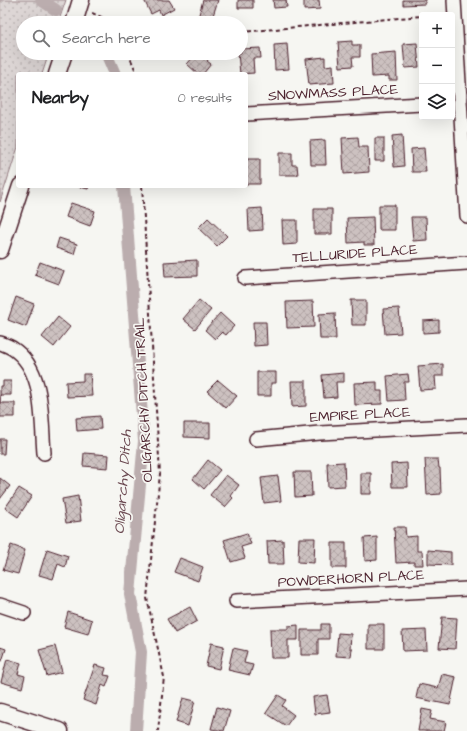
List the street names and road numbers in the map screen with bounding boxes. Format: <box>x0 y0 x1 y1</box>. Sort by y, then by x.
street label: SNOWMASS PLACE <box>267 80 399 106</box>
street label: TELLURIDE PLACE <box>292 240 419 268</box>
street label: OLIGARCHY DITCH TRAIL <box>130 317 158 483</box>
street label: EMPIRE PLACE <box>309 402 411 428</box>
street label: POWDERHORN PLACE <box>277 565 426 593</box>

